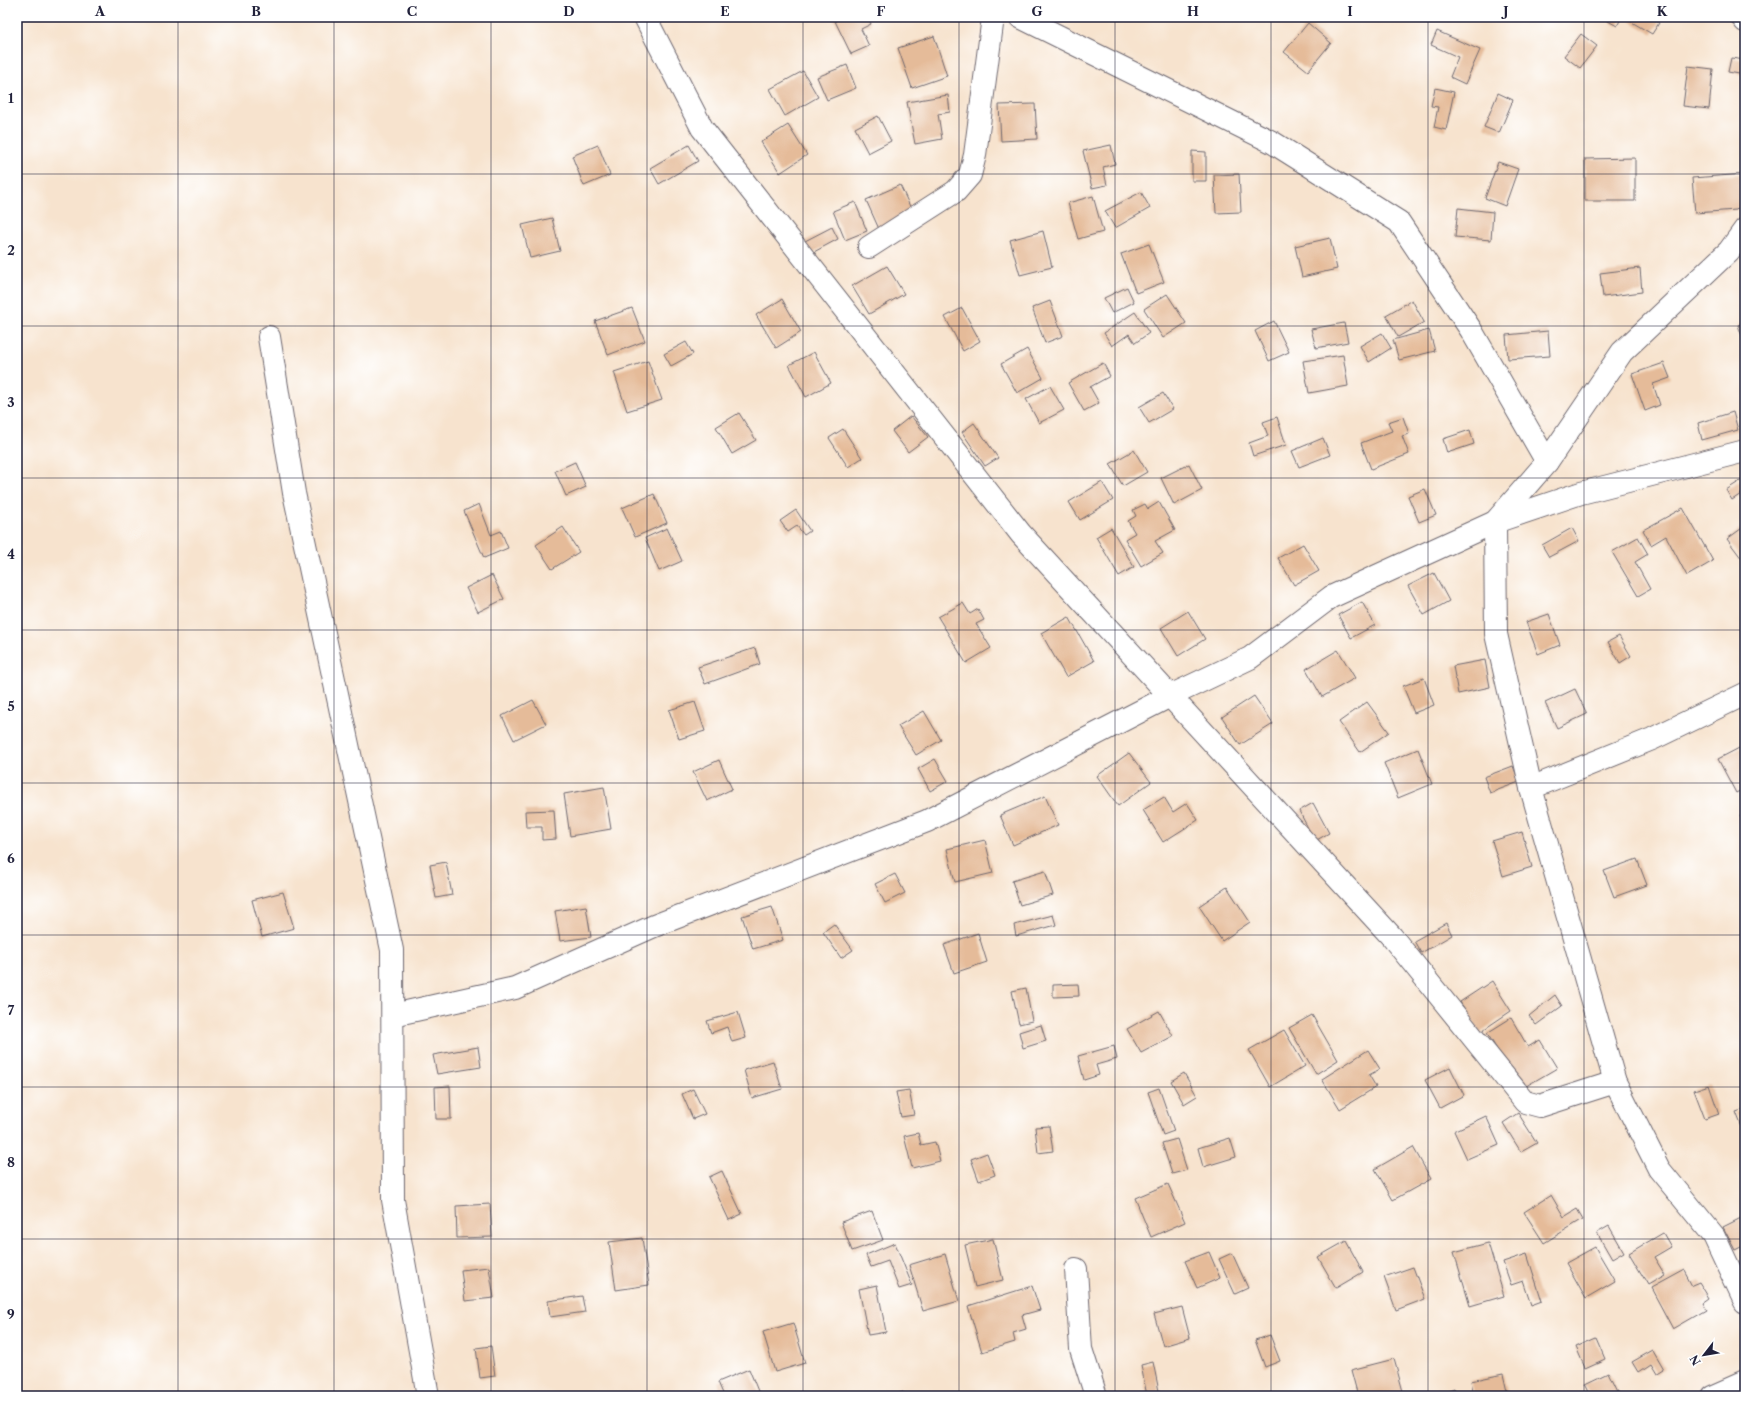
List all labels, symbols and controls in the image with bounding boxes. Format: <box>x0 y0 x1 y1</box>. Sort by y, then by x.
text: A <box>94 3 106 19</box>
text: B <box>251 3 261 19</box>
text: C <box>407 3 417 19</box>
text: D <box>563 3 575 19</box>
text: E <box>720 3 730 19</box>
text: F <box>877 3 886 19</box>
text: G <box>1031 3 1043 19</box>
text: H <box>1187 3 1199 19</box>
text: I <box>1347 3 1353 19</box>
text: J <box>1501 3 1509 19</box>
text: K <box>1657 3 1668 19</box>
text: 1 <box>8 90 14 106</box>
text: 2 <box>7 242 15 258</box>
text: 3 <box>7 394 15 410</box>
text: 4 <box>7 546 15 562</box>
text: 5 <box>7 698 15 714</box>
text: 6 <box>7 850 15 866</box>
text: 7 <box>8 1002 15 1018</box>
text: 8 <box>7 1154 15 1170</box>
text: 9 <box>7 1306 15 1322</box>
north arrow <box>1684 1335 1724 1375</box>
text: N <box>1687 1352 1704 1368</box>

